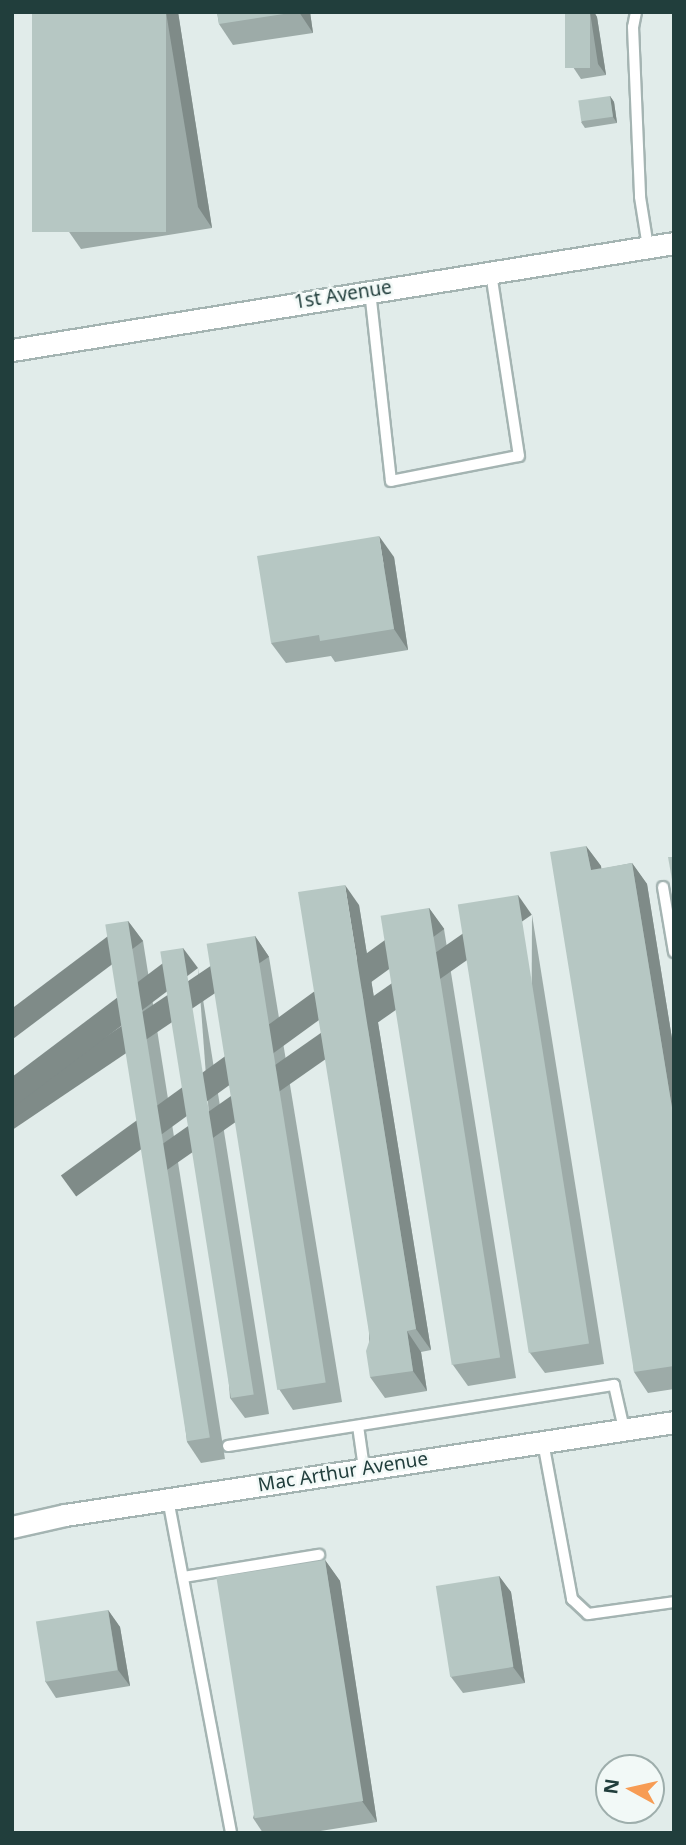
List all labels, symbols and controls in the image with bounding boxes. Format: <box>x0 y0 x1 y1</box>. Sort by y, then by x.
street label: 1st Avenue <box>293 276 393 314</box>
street label: Mac Arthur Avenue <box>256 1447 430 1497</box>
north arrow <box>595 1754 665 1824</box>
text: N <box>597 1777 625 1796</box>

